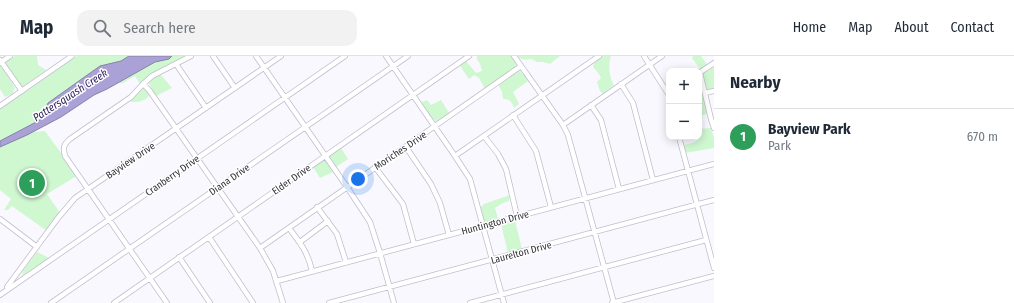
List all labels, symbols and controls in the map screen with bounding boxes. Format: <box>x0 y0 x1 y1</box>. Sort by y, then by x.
search box <box>77 10 357 46</box>
text: Map <box>20 16 53 39</box>
icon: search <box>91 17 113 39</box>
text: Search here <box>123 19 196 37</box>
text: Home <box>793 19 826 36</box>
text: Map <box>848 19 872 36</box>
text: About <box>894 19 929 36</box>
text: Contact <box>951 19 994 36</box>
water label: Pattersquash Creek <box>31 66 110 124</box>
map controls <box>666 68 702 140</box>
button: + <box>666 68 702 104</box>
text: Nearby <box>730 72 781 93</box>
button: − <box>666 104 702 140</box>
text: Bayview Park <box>768 120 851 138</box>
street label: Moriches Drive <box>372 129 429 173</box>
text: 1 <box>740 129 746 144</box>
text: 670 m <box>967 129 998 144</box>
text: Park <box>768 138 791 153</box>
street label: Bayview Drive <box>104 140 157 182</box>
street label: Cranberry Drive <box>143 153 202 199</box>
street label: Diana Drive <box>207 161 252 198</box>
street label: Elder Drive <box>270 162 313 198</box>
pin: 1 <box>19 168 45 198</box>
your location <box>348 169 368 189</box>
street label: Huntington Drive <box>460 208 530 238</box>
street label: Laurelton Drive <box>490 239 553 267</box>

